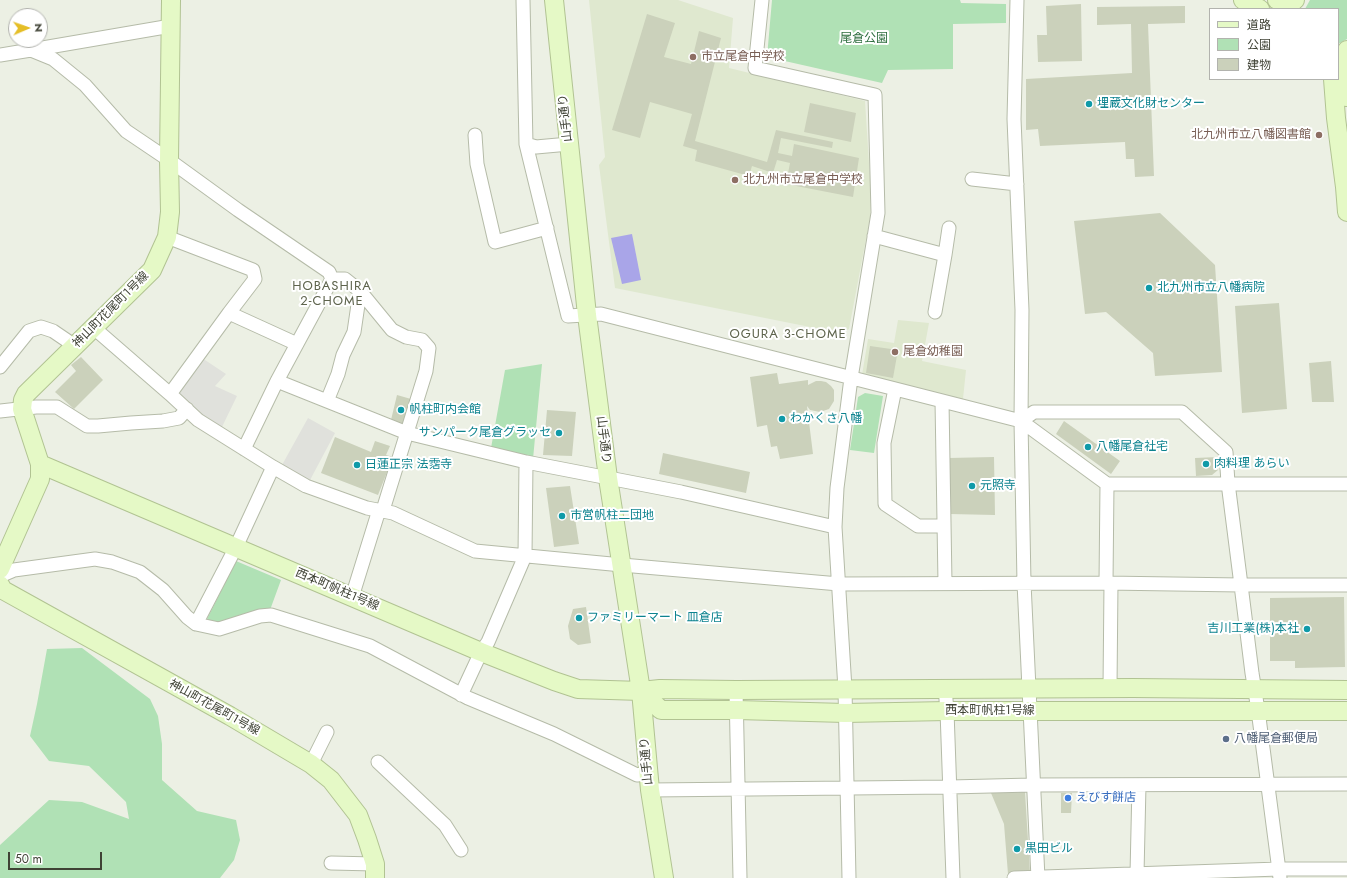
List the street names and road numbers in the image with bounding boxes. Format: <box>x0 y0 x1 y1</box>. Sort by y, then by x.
street label: 山手通り <box>556 93 576 143</box>
street label: 神山町花尾町1号線 <box>70 269 152 351</box>
street label: 山手通り <box>593 415 613 465</box>
street label: 西本町帆柱1号線 <box>293 566 381 614</box>
street label: 神山町花尾町1号線 <box>166 677 262 739</box>
street label: 西本町帆柱1号線 <box>945 704 1035 718</box>
street label: 山手通り <box>638 736 656 786</box>

